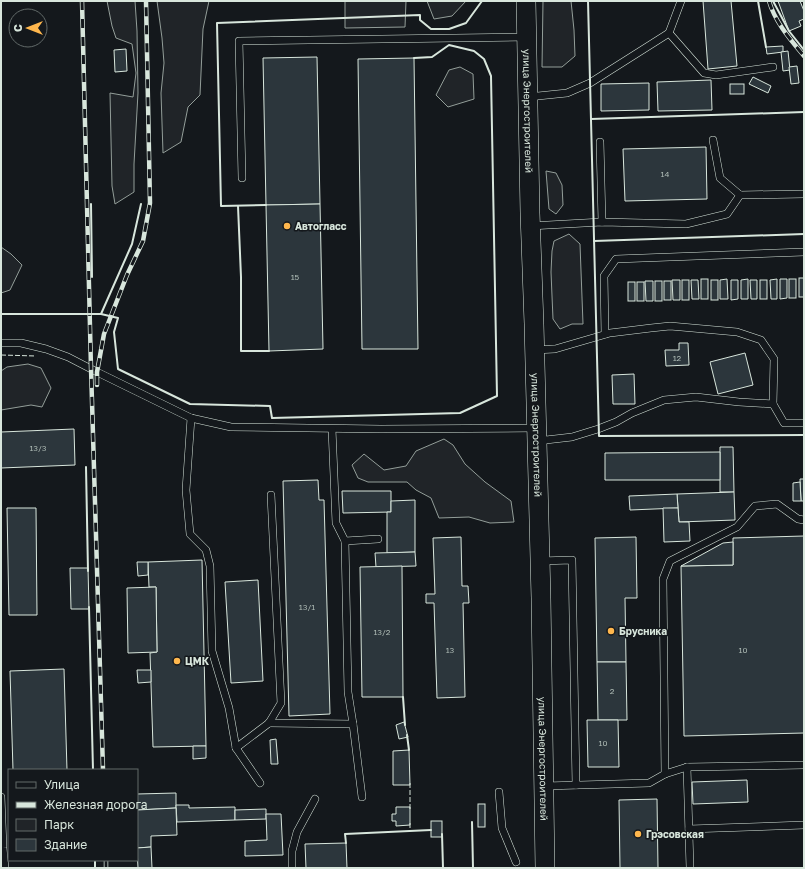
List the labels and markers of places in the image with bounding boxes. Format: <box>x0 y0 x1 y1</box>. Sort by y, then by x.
place label: Автогласс <box>295 220 347 232</box>
marker: Автогласс <box>282 221 292 231</box>
place label: Брусника <box>619 625 667 637</box>
marker: Брусника <box>606 626 616 636</box>
place label: ЦМК <box>185 655 210 667</box>
marker: ЦМК <box>172 656 182 666</box>
place label: Грэсовская <box>646 828 704 840</box>
marker: Грэсовская <box>633 829 643 839</box>

